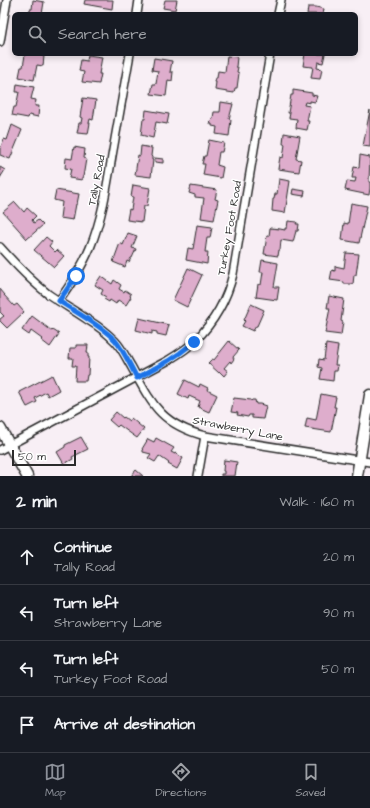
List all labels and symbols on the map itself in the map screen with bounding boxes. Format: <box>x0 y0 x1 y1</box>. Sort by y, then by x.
street label: Tally Road <box>84 153 110 207</box>
street label: Turkey Foot Road <box>214 179 246 277</box>
route start <box>67 267 85 285</box>
route end <box>185 333 203 351</box>
street label: Strawberry Lane <box>191 412 284 446</box>
scale bar <box>12 448 76 467</box>

